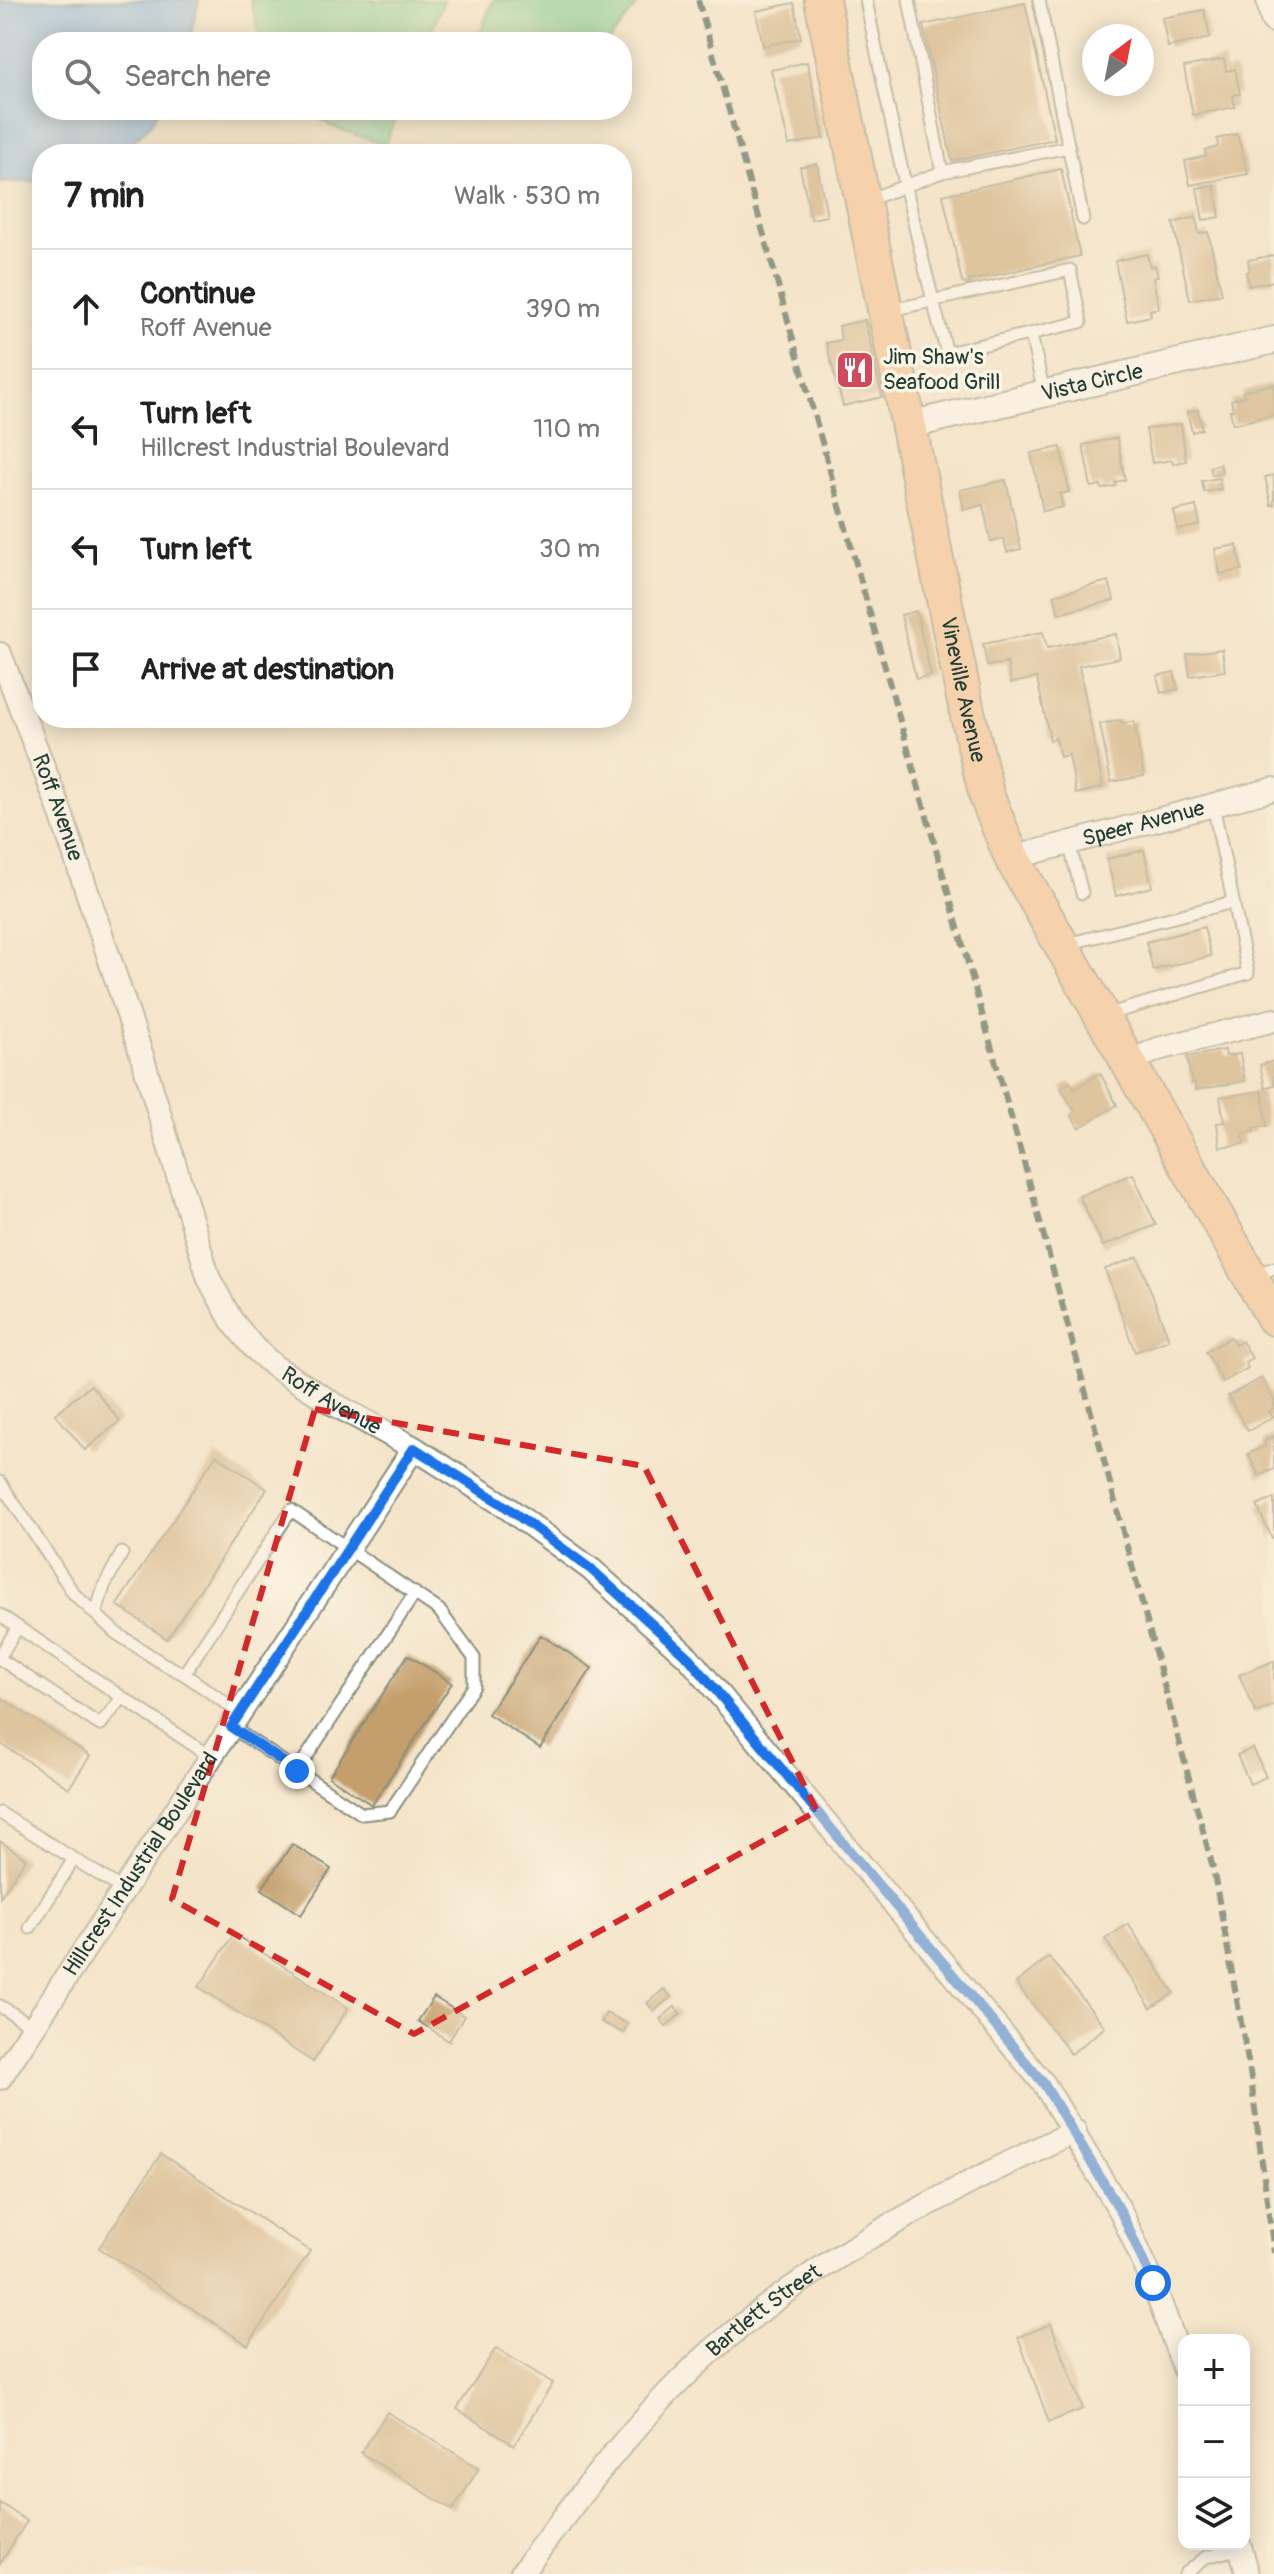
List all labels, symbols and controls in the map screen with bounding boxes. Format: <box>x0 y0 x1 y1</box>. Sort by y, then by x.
north arrow <box>1082 24 1154 96</box>
search box <box>32 32 632 120</box>
icon: search <box>60 54 104 98</box>
text: Search here <box>124 58 271 95</box>
text: 7 min <box>64 175 145 218</box>
text: Walk · 530 m <box>454 180 600 212</box>
text: Continue <box>140 275 255 312</box>
icon: ahead <box>64 287 108 331</box>
text: 390 m <box>526 293 600 325</box>
text: Roff Avenue <box>140 312 272 344</box>
place label: Jim Shaw's Seafood Grill <box>883 343 1001 396</box>
restaurant icon: Jim Shaw's Seafood Grill <box>834 349 876 391</box>
street label: Vista Circle <box>1039 357 1146 408</box>
text: Turn left <box>140 395 251 432</box>
icon: left <box>64 407 108 451</box>
text: 110 m <box>533 413 600 445</box>
text: Hillcrest Industrial Boulevard <box>140 432 450 464</box>
icon: left <box>64 527 108 571</box>
text: Turn left <box>140 531 251 568</box>
text: 30 m <box>539 533 600 565</box>
street label: Vineville Avenue <box>934 615 992 765</box>
icon: arrive <box>64 647 108 691</box>
text: Arrive at destination <box>140 651 394 688</box>
street label: Roff Avenue <box>26 750 90 865</box>
street label: Speer Avenue <box>1079 794 1208 853</box>
street label: Roff Avenue <box>276 1360 386 1441</box>
street label: Hillcrest Industrial Boulevard <box>57 1747 224 1981</box>
route end <box>279 1753 315 1789</box>
street label: Bartlett Street <box>700 2258 827 2363</box>
route start <box>1135 2265 1171 2301</box>
map controls <box>1178 2334 1250 2550</box>
button: + <box>1178 2334 1250 2406</box>
button: − <box>1178 2406 1250 2478</box>
button: layers <box>1178 2478 1250 2550</box>

